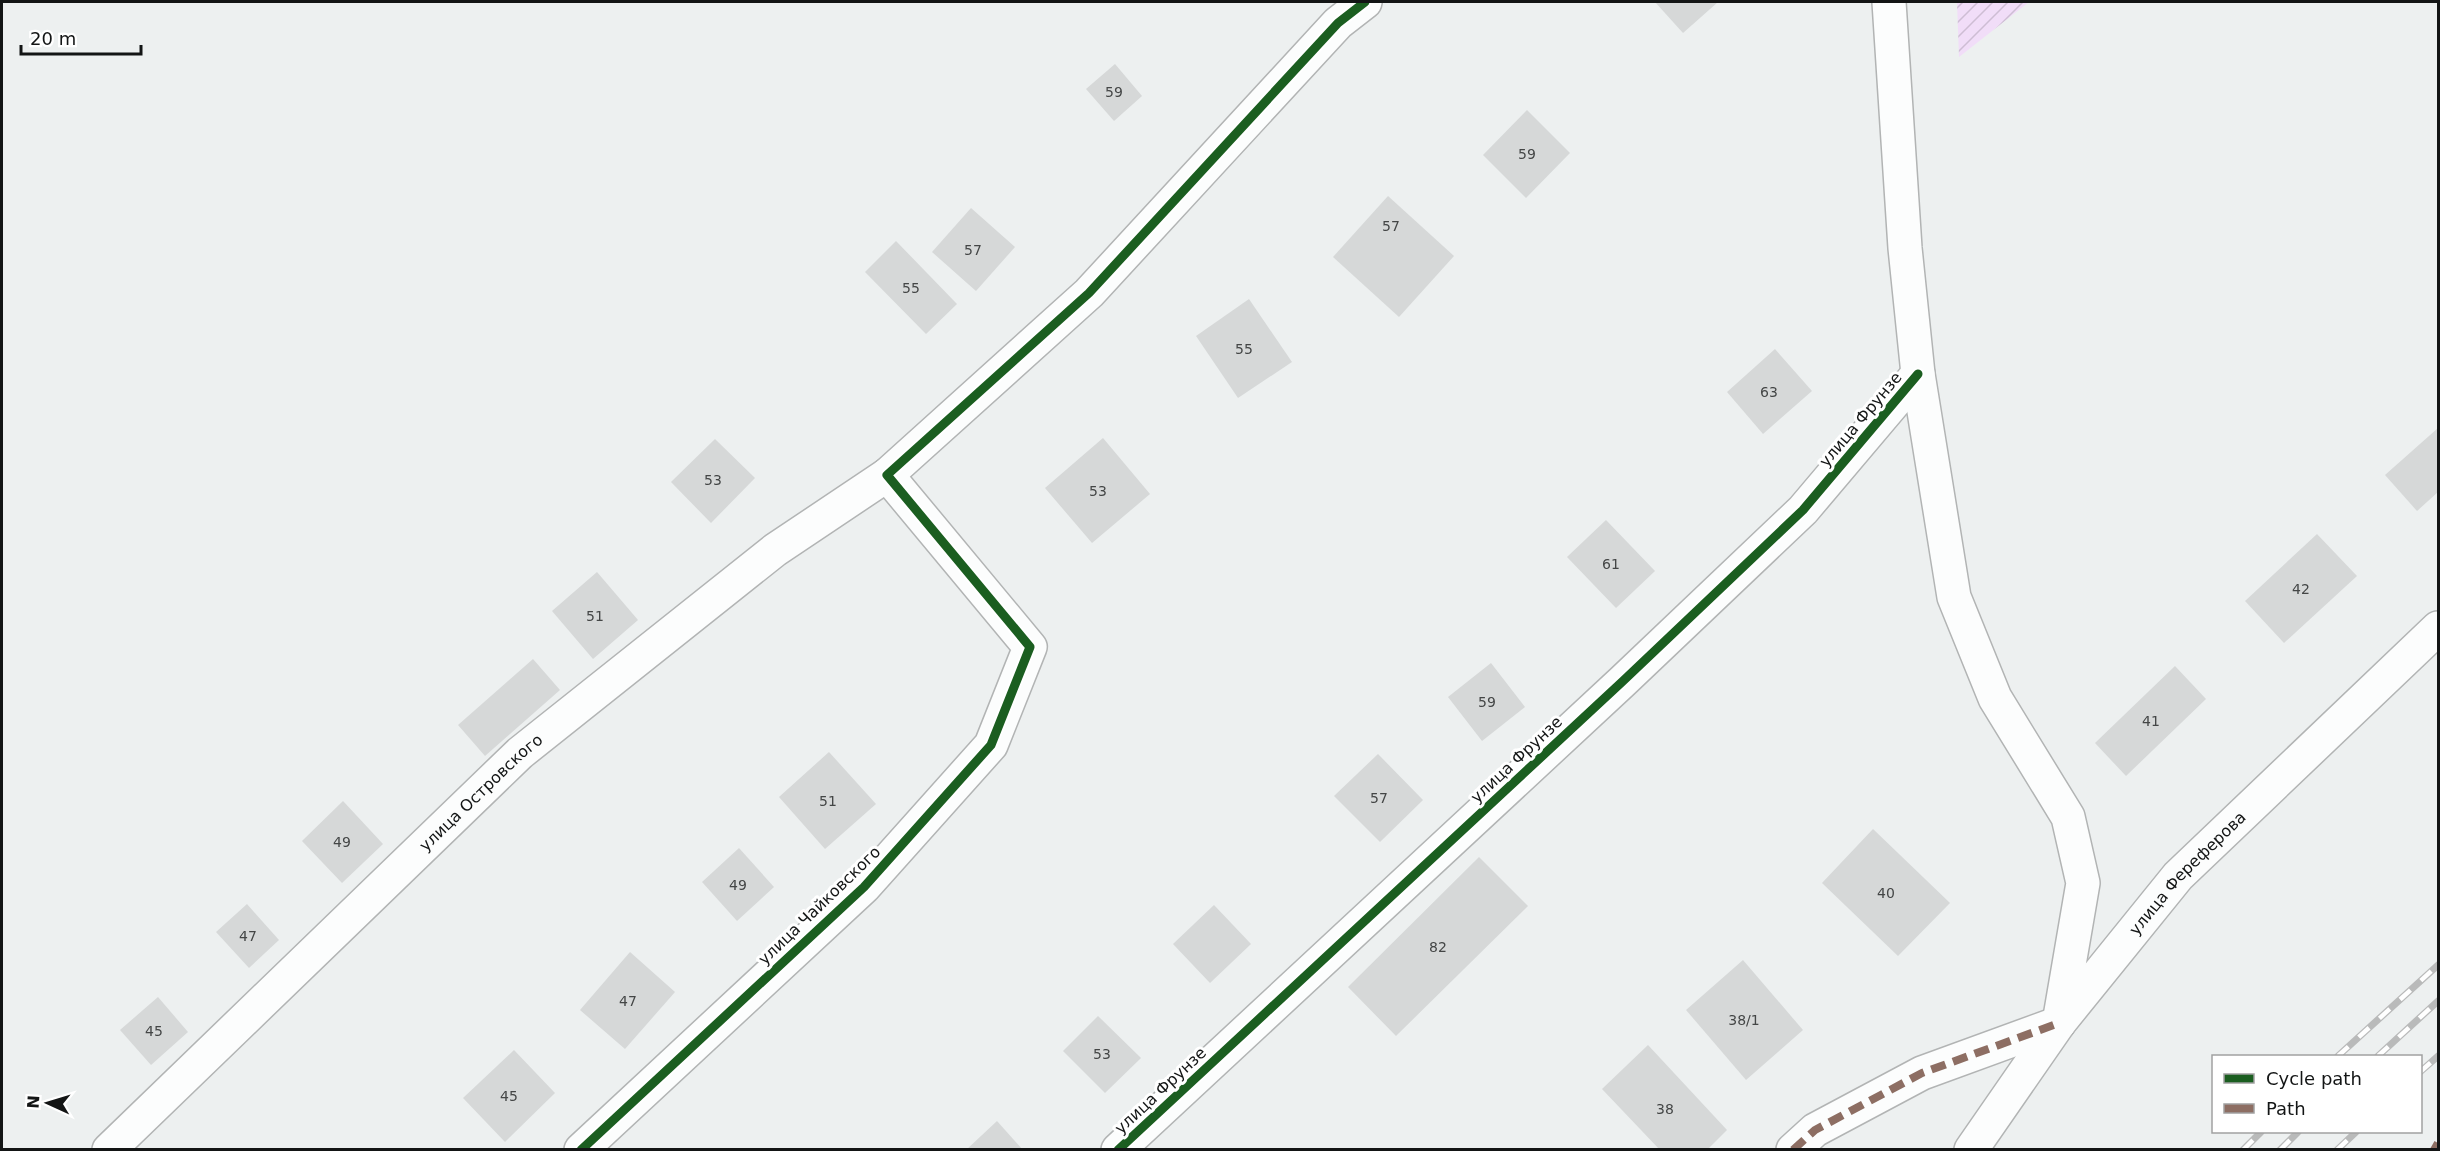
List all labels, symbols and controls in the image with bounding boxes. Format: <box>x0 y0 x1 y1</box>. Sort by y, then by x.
scale bar <box>21 18 141 56</box>
text: 20 m <box>30 28 76 49</box>
house number: 59 <box>1105 84 1123 100</box>
house number: 59 <box>1518 146 1536 162</box>
house number: 57 <box>1382 218 1400 234</box>
house number: 57 <box>964 242 982 258</box>
house number: 55 <box>902 280 920 296</box>
house number: 55 <box>1235 341 1253 357</box>
street label: улица Фрунзе <box>1815 368 1906 471</box>
house number: 63 <box>1760 384 1778 400</box>
house number: 53 <box>704 472 722 488</box>
house number: 53 <box>1089 483 1107 499</box>
house number: 61 <box>1602 556 1620 572</box>
house number: 42 <box>2292 581 2310 597</box>
house number: 51 <box>586 608 604 624</box>
house number: 59 <box>1478 694 1496 710</box>
street label: улица Фрунзе <box>1467 712 1566 807</box>
house number: 41 <box>2142 713 2160 729</box>
street label: улица Островского <box>415 730 546 855</box>
house number: 57 <box>1370 790 1388 806</box>
house number: 51 <box>819 793 837 809</box>
street label: улица Фереферова <box>2125 808 2250 939</box>
house number: 49 <box>333 834 351 850</box>
street label: улица Чайковского <box>754 842 884 969</box>
house number: 49 <box>729 877 747 893</box>
house number: 40 <box>1877 885 1895 901</box>
house number: 47 <box>239 928 257 944</box>
house number: 82 <box>1429 939 1447 955</box>
house number: 47 <box>619 993 637 1009</box>
house number: 38/1 <box>1728 1012 1760 1028</box>
house number: 45 <box>145 1023 163 1039</box>
street label: улица Фрунзе <box>1111 1043 1210 1138</box>
house number: 53 <box>1093 1046 1111 1062</box>
legend <box>2212 1055 2422 1133</box>
text: Cycle path <box>2266 1068 2362 1089</box>
north arrow <box>18 1073 78 1133</box>
house number: 45 <box>500 1088 518 1104</box>
text: N <box>24 1095 43 1109</box>
text: Path <box>2266 1098 2306 1119</box>
house number: 38 <box>1656 1101 1674 1117</box>

